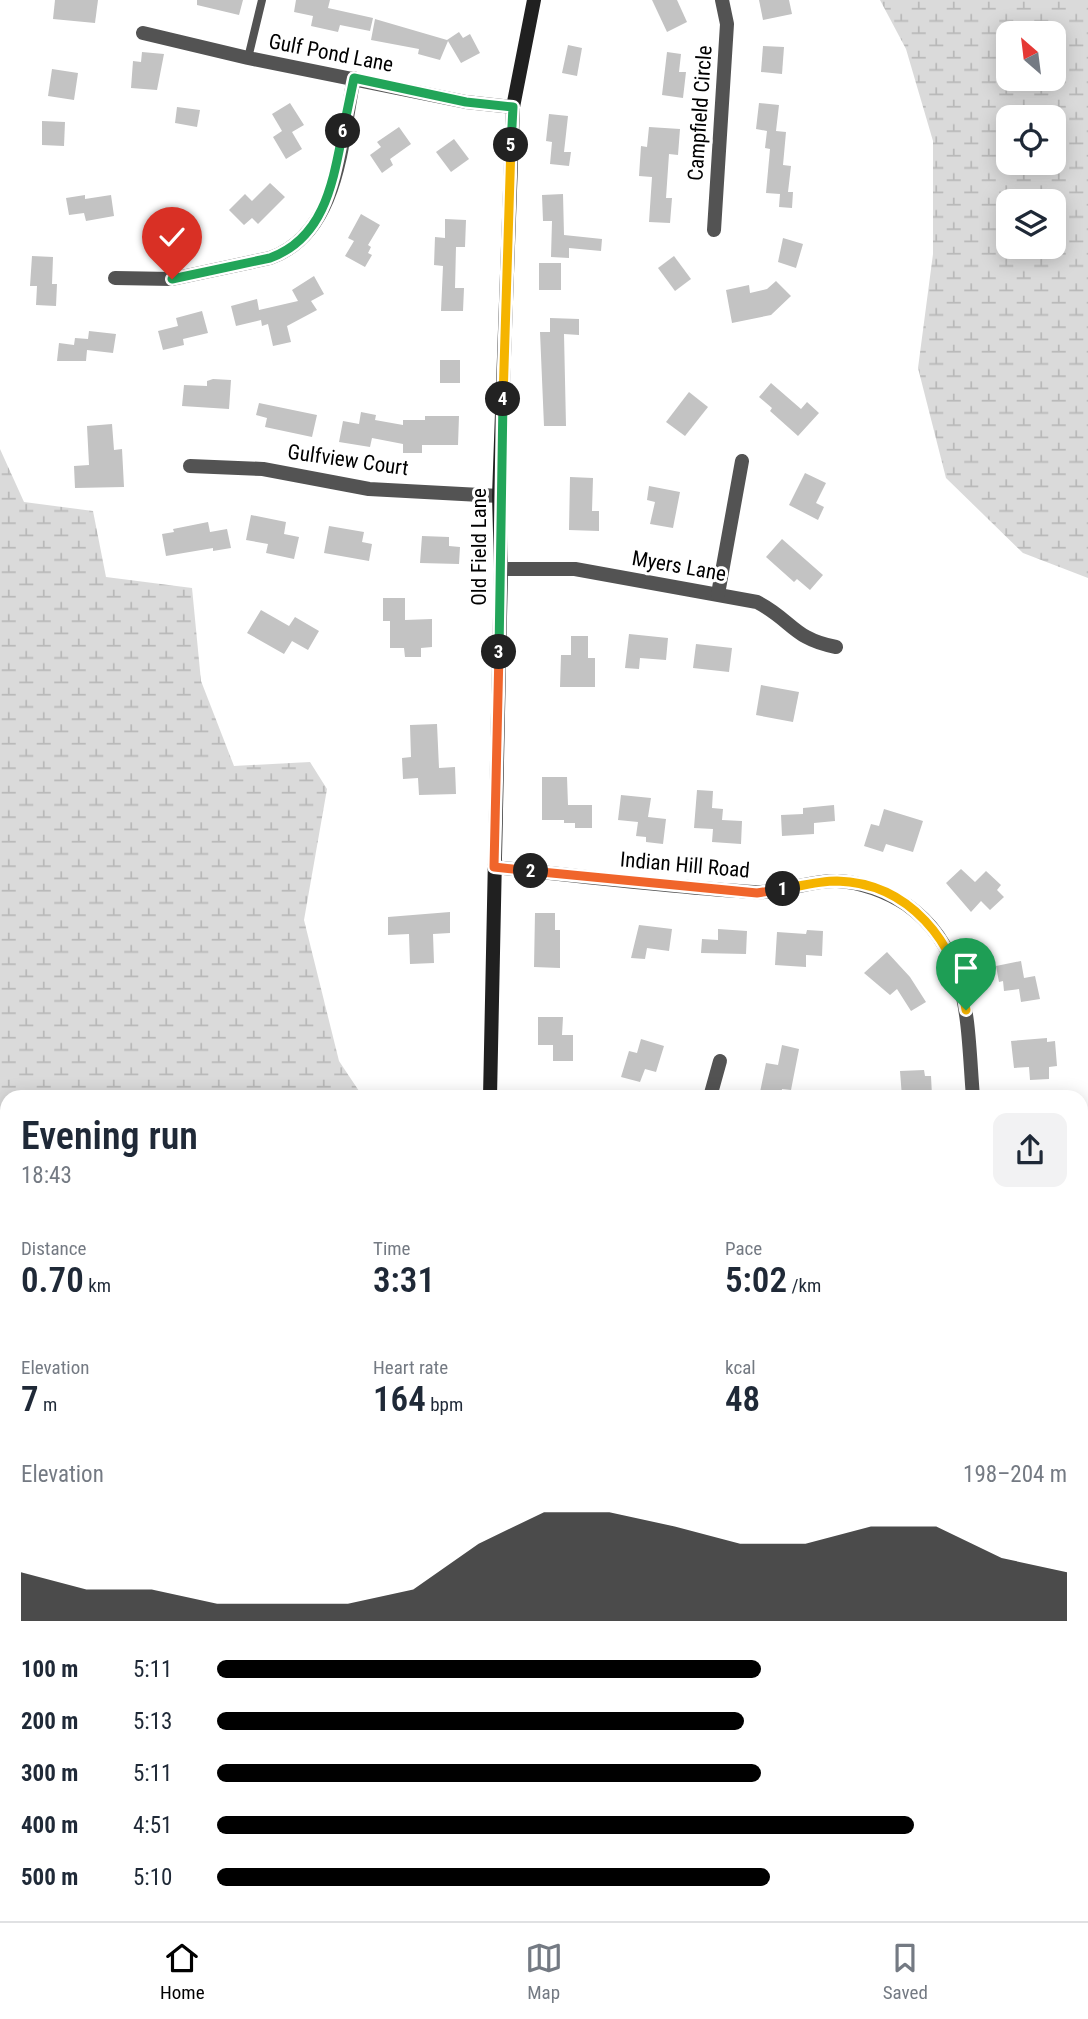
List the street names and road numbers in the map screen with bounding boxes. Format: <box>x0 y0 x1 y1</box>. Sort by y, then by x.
street label: Gulf Pond Lane <box>267 29 395 77</box>
street label: Campfield Circle <box>683 44 717 181</box>
street label: Gulfview Court <box>286 440 410 480</box>
street label: Old Field Lane <box>467 488 491 606</box>
street label: Myers Lane <box>630 546 728 586</box>
street label: Indian Hill Road <box>619 847 751 883</box>

